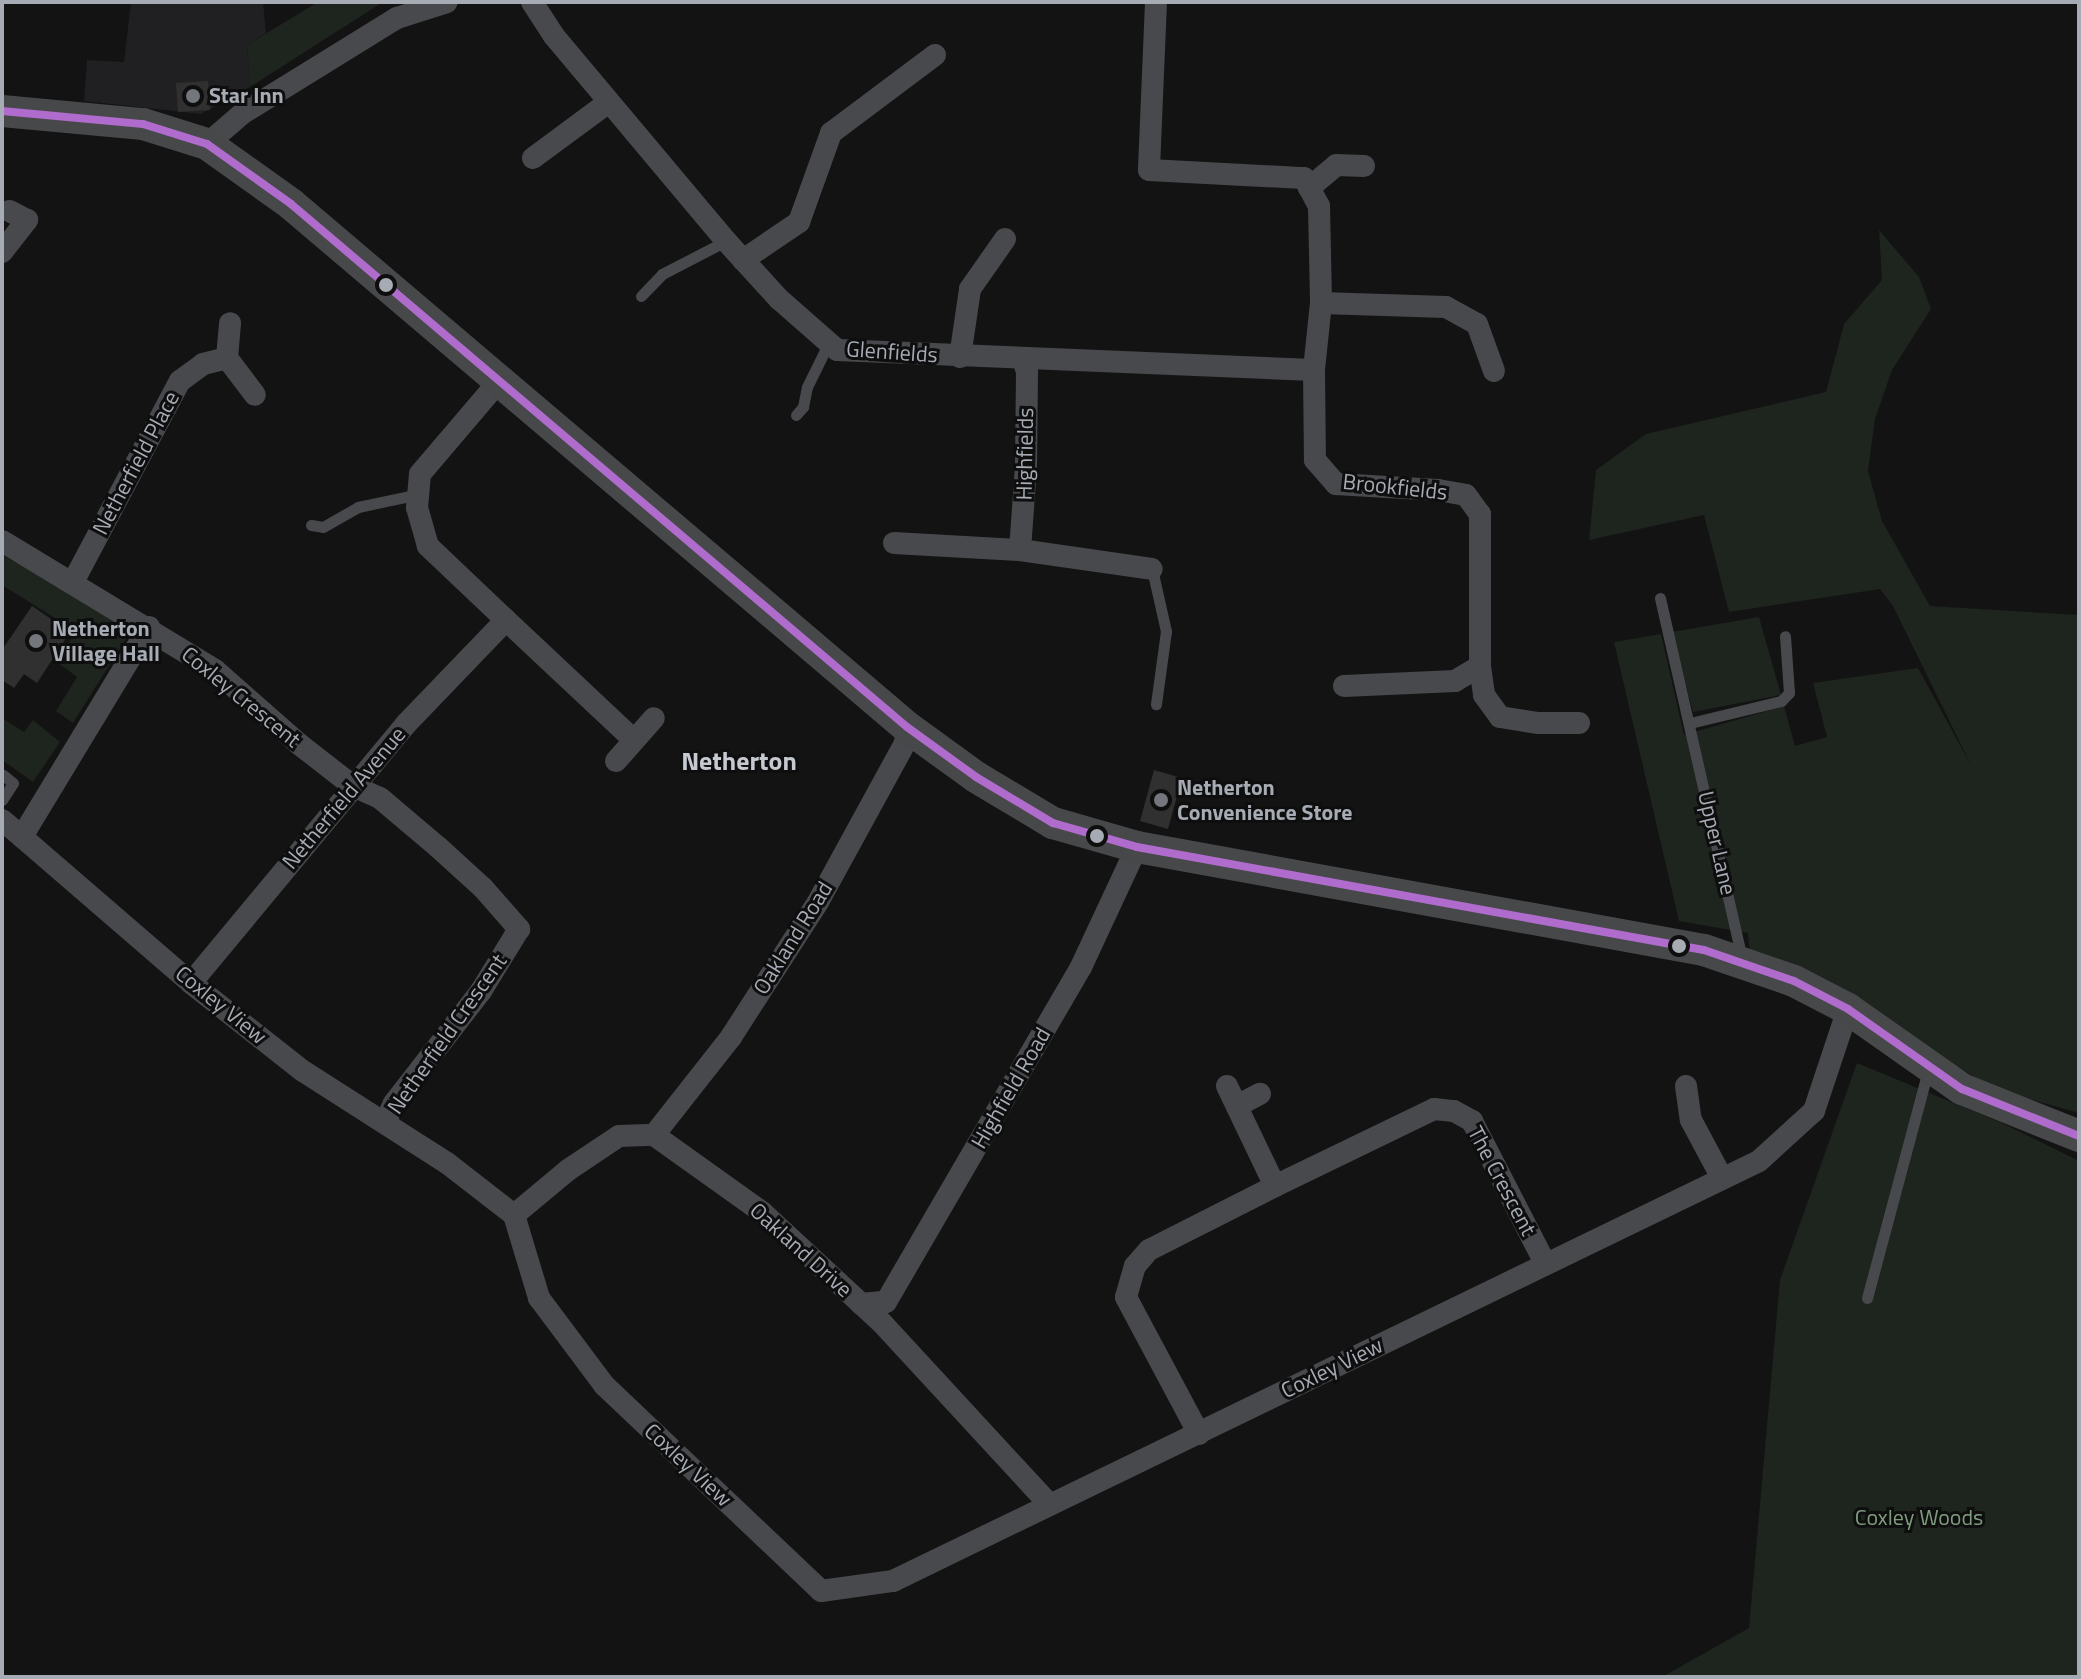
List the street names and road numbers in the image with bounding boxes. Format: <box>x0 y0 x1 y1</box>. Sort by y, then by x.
street label: Glenfields <box>845 336 939 368</box>
street label: Netherfield Place <box>87 387 185 539</box>
street label: Highfields <box>1011 407 1039 501</box>
street label: Brookfields <box>1341 468 1449 506</box>
street label: Coxley Crescent <box>176 641 306 753</box>
street label: Netherfield Avenue <box>277 721 411 875</box>
street label: Upper Lane <box>1692 789 1742 897</box>
street label: Oakland Road <box>748 877 838 999</box>
street label: Netherfield Crescent <box>382 949 512 1119</box>
street label: Coxley View <box>170 960 272 1050</box>
street label: Highfield Road <box>966 1023 1056 1153</box>
street label: The Crescent <box>1462 1122 1542 1240</box>
street label: Oakland Drive <box>744 1197 858 1303</box>
street label: Coxley View <box>1277 1332 1387 1404</box>
street label: Coxley View <box>639 1418 737 1512</box>

